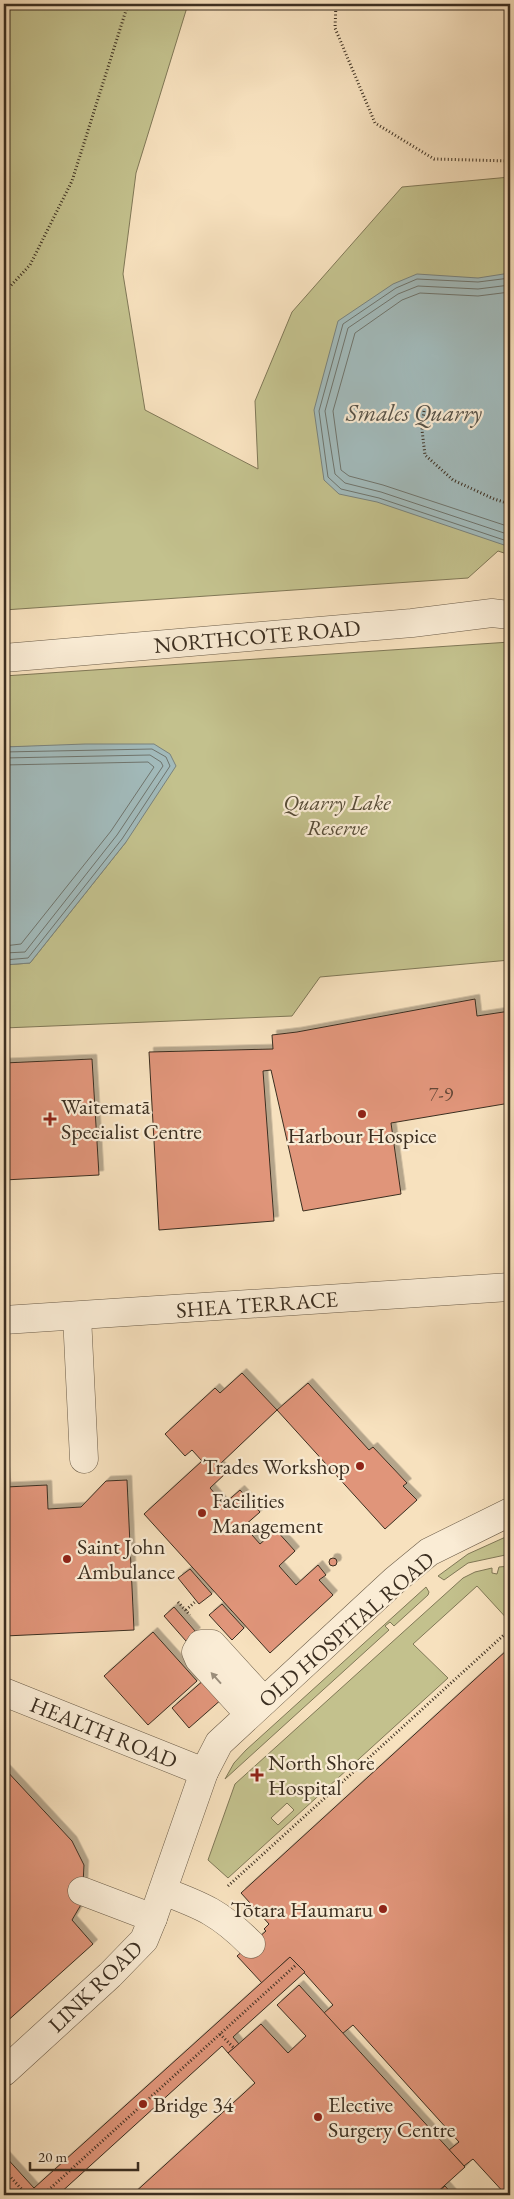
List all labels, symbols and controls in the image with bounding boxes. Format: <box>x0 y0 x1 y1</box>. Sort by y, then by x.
water label: Smales Quarry <box>345 397 482 428</box>
street label: NORTHCOTE ROAD <box>152 613 362 660</box>
park label: Quarry Lake Reserve <box>283 788 391 842</box>
house number: 7-9 <box>429 1081 454 1107</box>
place label: Waitematā Specialist Centre <box>61 1092 202 1146</box>
marker: Harbour Hospice <box>356 1108 368 1120</box>
marker: Waitematā Specialist Centre <box>43 1112 57 1126</box>
place label: Harbour Hospice <box>287 1121 437 1150</box>
street label: SHEA TERRACE <box>175 1284 339 1325</box>
place label: Trades Workshop <box>203 1452 350 1481</box>
marker: Trades Workshop <box>354 1460 366 1472</box>
place label: Facilities Management <box>212 1486 323 1540</box>
marker: Facilities Management <box>196 1507 208 1519</box>
place label: Saint John Ambulance <box>76 1532 175 1586</box>
street label: OLD HOSPITAL ROAD <box>252 1545 440 1714</box>
marker: Saint John Ambulance <box>61 1553 73 1565</box>
one-way arrow <box>210 1673 222 1685</box>
street label: HEALTH ROAD <box>26 1690 182 1775</box>
place label: North Shore Hospital <box>268 1748 375 1802</box>
marker: North Shore Hospital <box>250 1768 264 1782</box>
place label: Tōtara Haumaru <box>230 1895 373 1924</box>
marker: Tōtara Haumaru <box>377 1903 389 1915</box>
street label: LINK ROAD <box>42 1934 149 2039</box>
place label: Bridge 34 <box>153 2090 234 2119</box>
place label: Elective Surgery Centre <box>328 2090 456 2144</box>
marker: Bridge 34 <box>137 2098 149 2110</box>
marker: Elective Surgery Centre <box>312 2111 324 2123</box>
scale bar <box>30 2139 138 2171</box>
text: 20 m <box>38 2147 67 2166</box>

